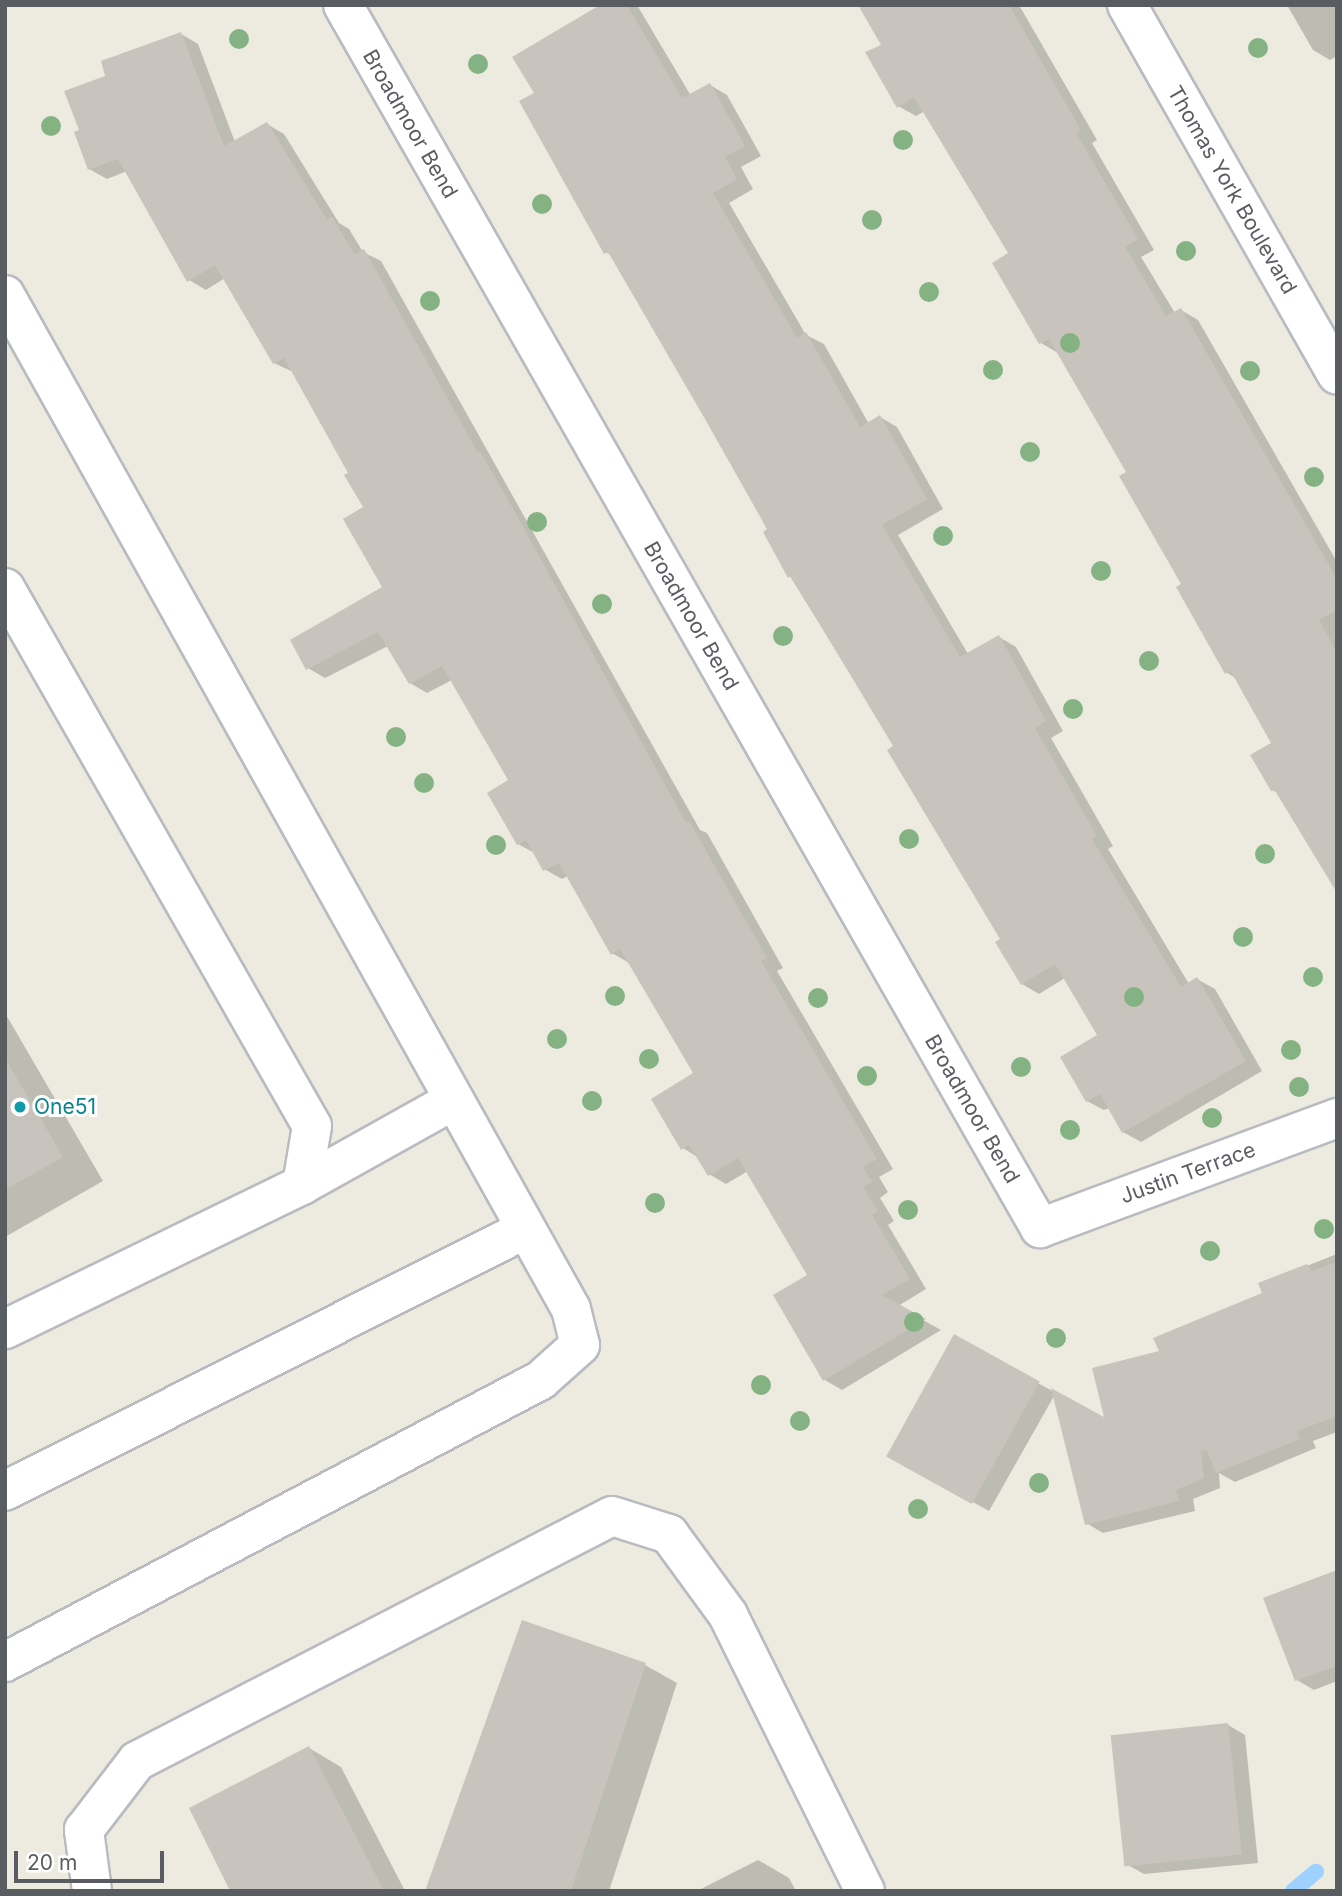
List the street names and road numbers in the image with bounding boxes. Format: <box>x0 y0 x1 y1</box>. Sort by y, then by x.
street label: Broadmoor Bend <box>357 45 463 203</box>
street label: Thomas York Boulevard <box>1162 81 1302 299</box>
street label: Broadmoor Bend <box>638 537 744 695</box>
street label: Broadmoor Bend <box>919 1030 1025 1188</box>
street label: Justin Terrace <box>1117 1137 1259 1209</box>

